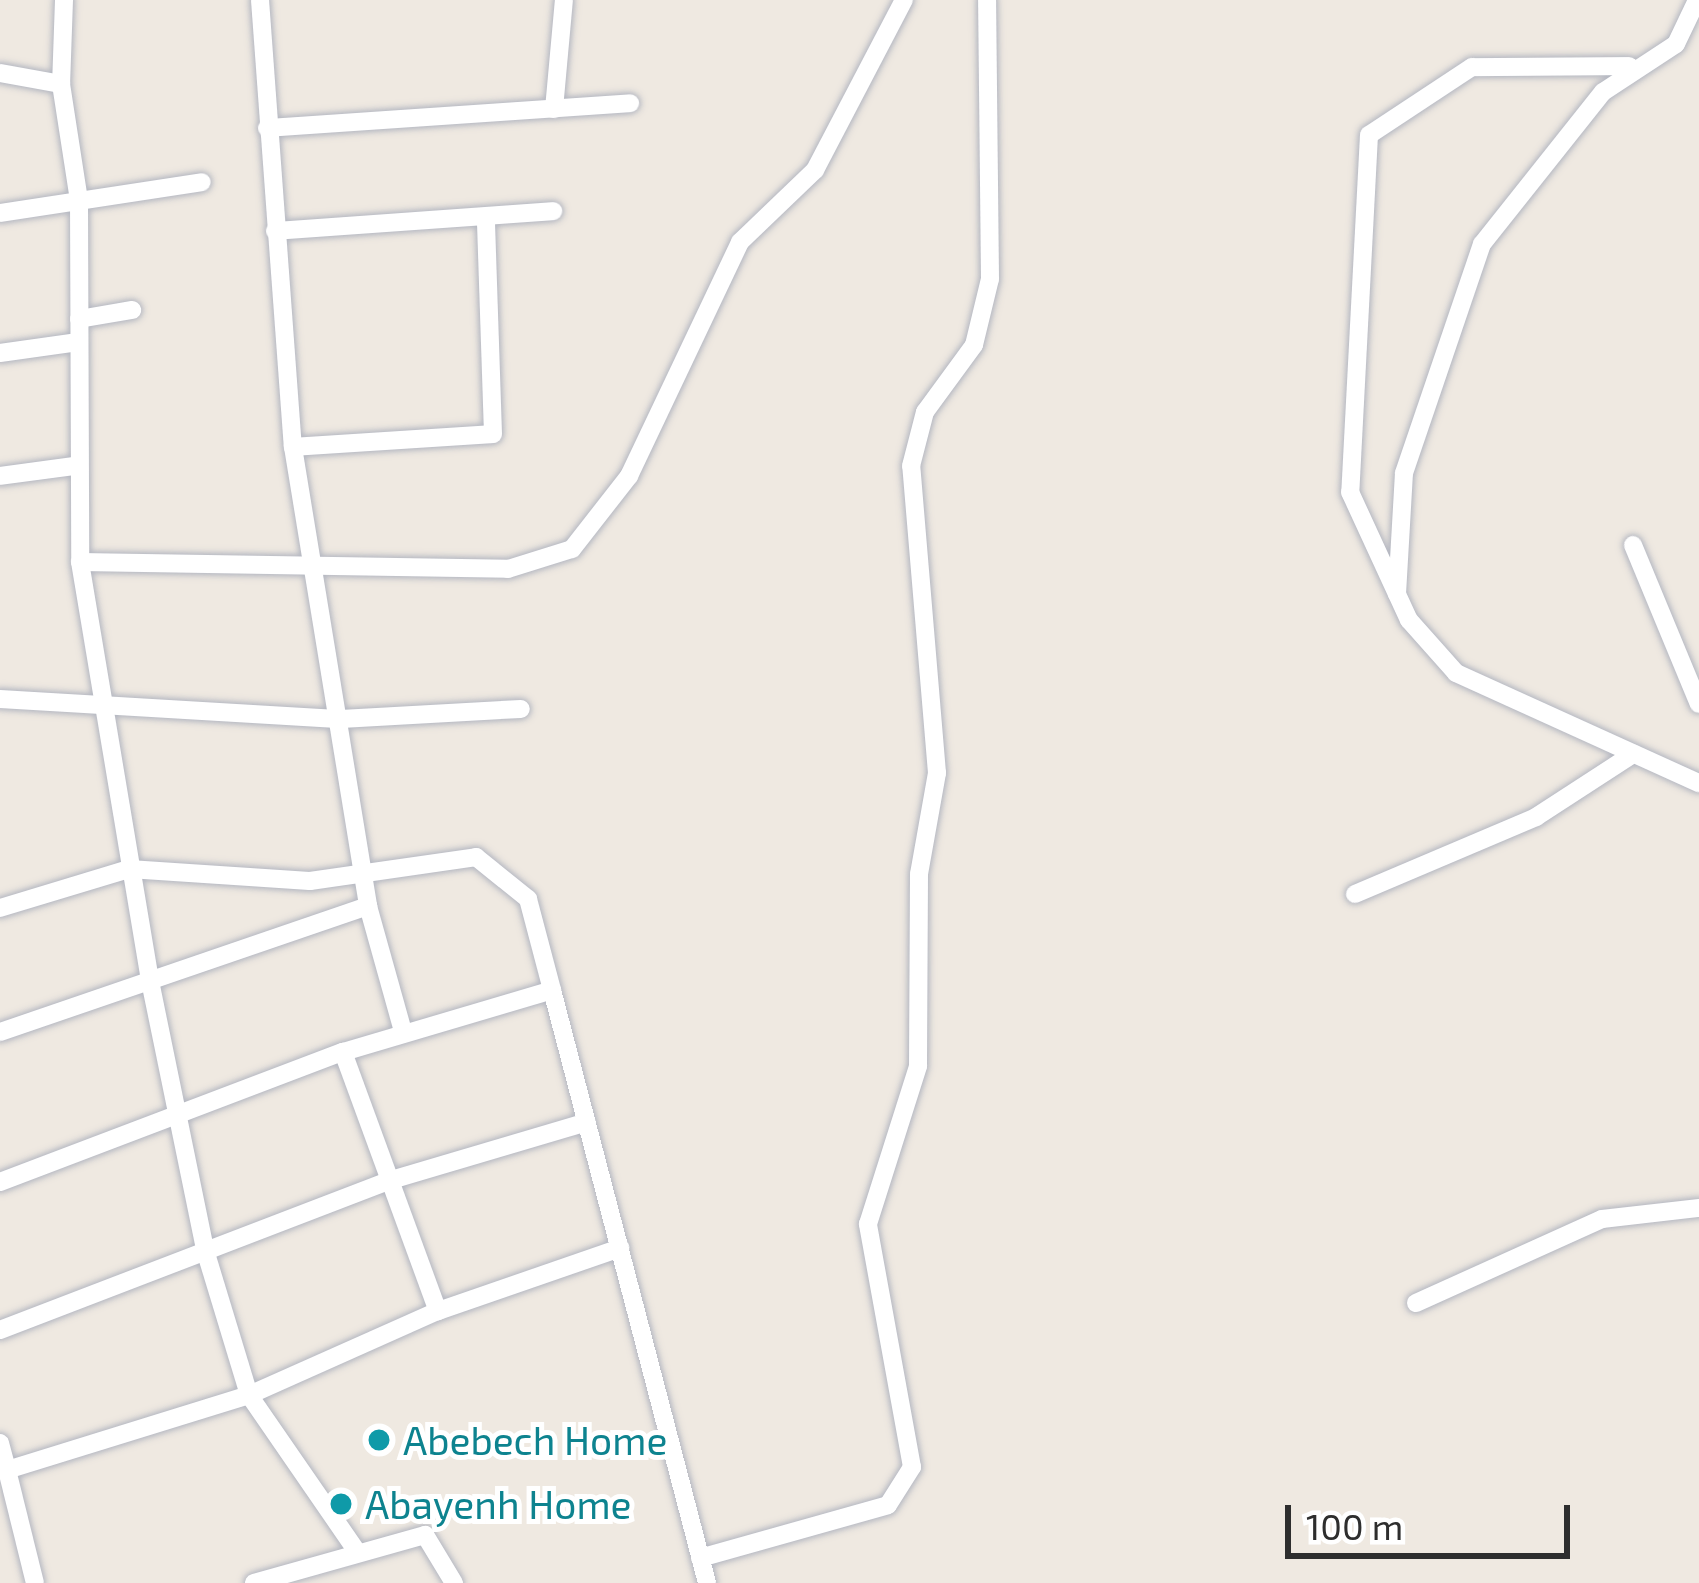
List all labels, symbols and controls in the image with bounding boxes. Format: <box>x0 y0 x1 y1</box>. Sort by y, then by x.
place label: Abebech Home <box>403 1417 667 1463</box>
marker: Abebech Home <box>366 1427 392 1453</box>
place label: Abayenh Home <box>365 1481 632 1527</box>
scale bar <box>1291 1481 1576 1555</box>
marker: Abayenh Home <box>328 1491 354 1517</box>
text: 100 m <box>1306 1504 1403 1547</box>

